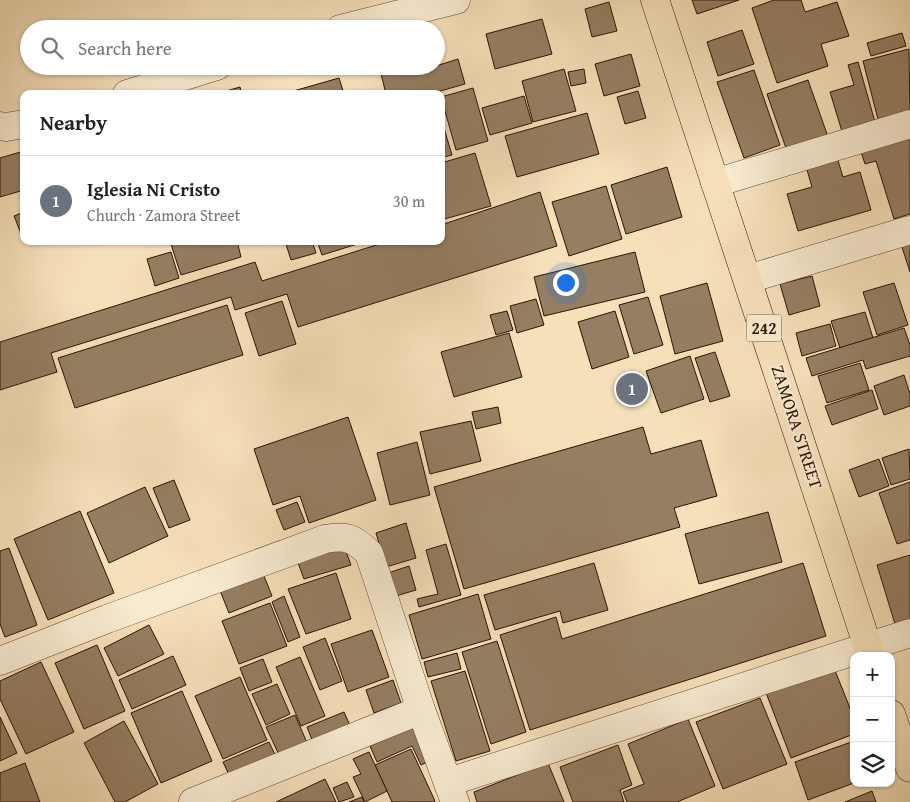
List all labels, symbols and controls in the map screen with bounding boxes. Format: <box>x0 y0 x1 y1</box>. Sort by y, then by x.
search box <box>20 20 445 75</box>
icon: search <box>38 34 66 62</box>
text: Search here <box>78 34 172 62</box>
text: Nearby <box>40 107 107 138</box>
text: Iglesia Ni Cristo <box>87 175 220 203</box>
text: 1 <box>52 189 60 213</box>
text: 30 m <box>393 189 425 213</box>
text: Church · Zamora Street <box>87 203 241 227</box>
your location <box>553 270 579 296</box>
road number: 242 <box>746 314 782 342</box>
street label: ZAMORA STREET <box>765 361 830 492</box>
pin: 1 <box>616 370 648 408</box>
map controls <box>850 652 895 787</box>
button: + <box>850 652 895 697</box>
button: − <box>850 697 895 742</box>
button: layers <box>850 742 895 787</box>

